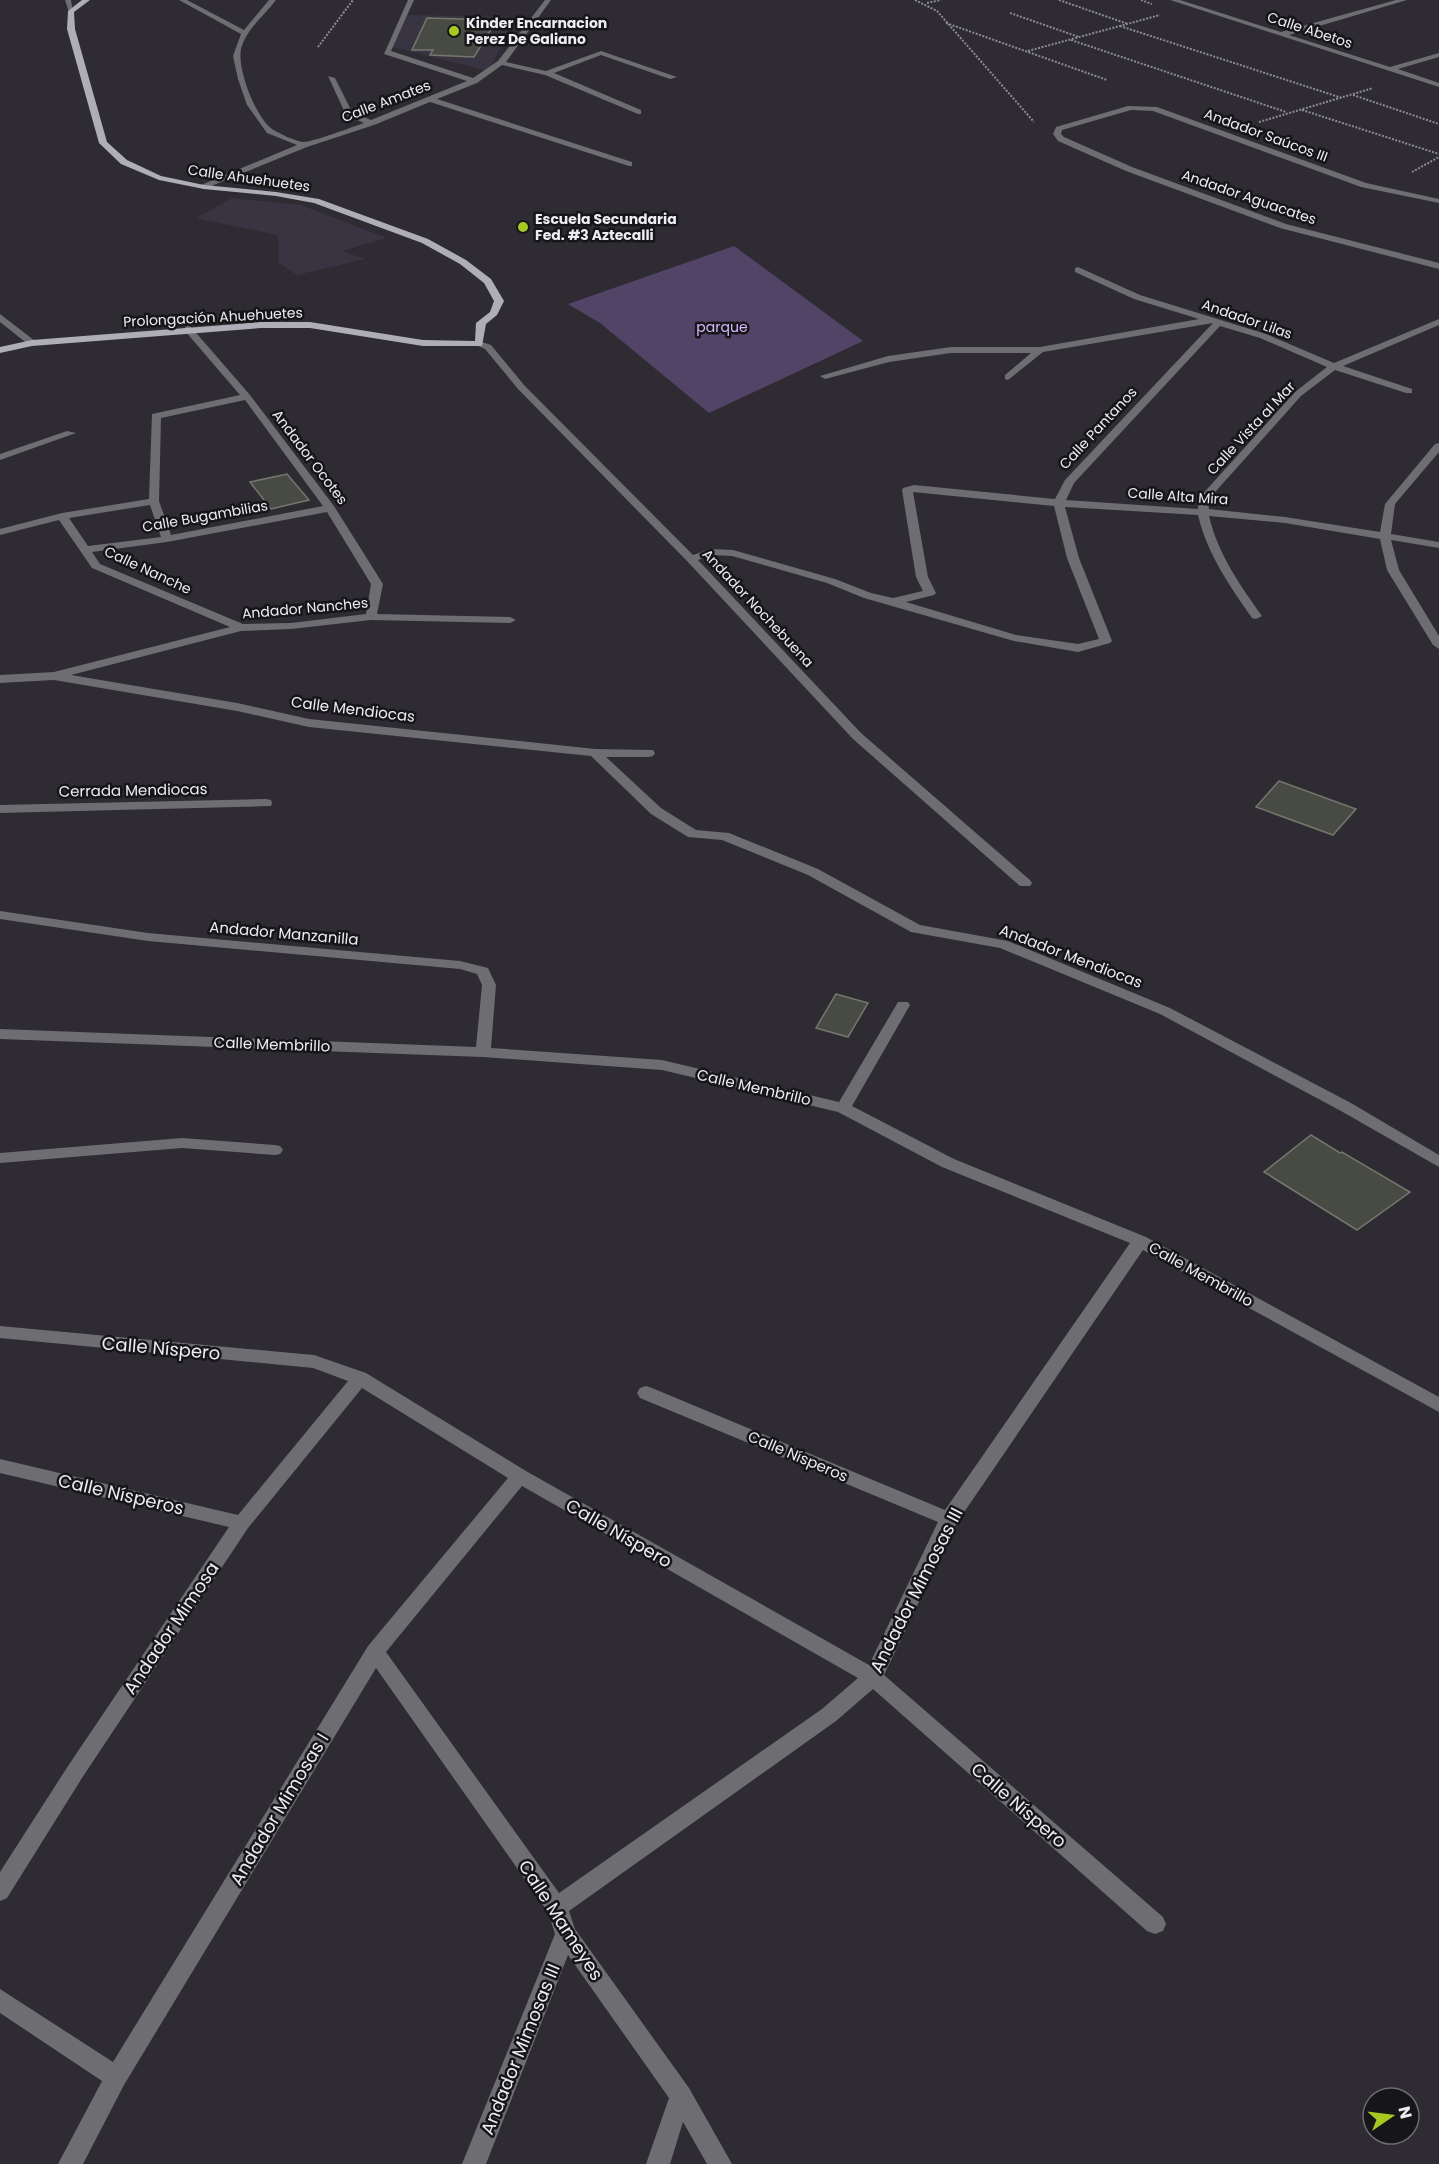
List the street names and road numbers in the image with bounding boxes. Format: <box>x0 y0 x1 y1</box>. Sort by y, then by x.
street label: Calle Abetos <box>1265 7 1355 53</box>
street label: Calle Amates <box>339 75 433 127</box>
street label: Andador Saúcos III <box>1201 103 1331 167</box>
street label: Calle Ahuehuetes <box>187 160 311 196</box>
street label: Andador Aguacates <box>1179 165 1319 229</box>
street label: Andador Lilas <box>1199 294 1295 344</box>
street label: Prolongación Ahuehuetes <box>123 302 303 332</box>
street label: Calle Vista al Mar <box>1202 377 1300 479</box>
street label: Calle Pantanos <box>1055 382 1141 474</box>
street label: Andador Ocotes <box>268 405 352 509</box>
street label: Calle Alta Mira <box>1127 483 1229 509</box>
street label: Calle Bugambilias <box>141 495 269 537</box>
street label: Calle Nanche <box>101 541 195 599</box>
street label: Andador Nochebuena <box>698 544 818 672</box>
street label: Andador Nanches <box>241 593 369 623</box>
street label: Calle Mendiocas <box>290 691 416 727</box>
street label: Cerrada Mendiocas <box>58 778 208 802</box>
street label: Andador Manzanilla <box>208 916 360 950</box>
street label: Andador Mendiocas <box>996 919 1146 993</box>
street label: Calle Membrillo <box>213 1031 331 1057</box>
street label: Calle Membrillo <box>695 1064 813 1110</box>
street label: Calle Membrillo <box>1145 1237 1257 1311</box>
street label: Calle Níspero <box>101 1330 221 1366</box>
street label: Calle Nísperos <box>745 1425 851 1487</box>
street label: Calle Nísperos <box>56 1467 186 1521</box>
street label: Calle Níspero <box>561 1492 677 1574</box>
street label: Andador Mimosas III <box>863 1503 969 1677</box>
street label: Andador Mimosa <box>117 1557 225 1699</box>
street label: Andador Mimosas I <box>224 1728 334 1890</box>
street label: Calle Níspero <box>966 1757 1072 1853</box>
street label: Calle Mameyes <box>513 1855 609 1985</box>
street label: Andador Mimosas III <box>474 1960 566 2138</box>

